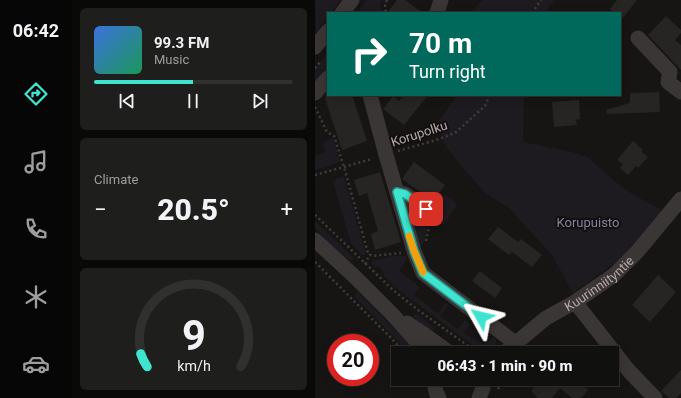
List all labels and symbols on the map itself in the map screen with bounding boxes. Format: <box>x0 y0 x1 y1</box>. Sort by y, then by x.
street label: Korupolku <box>389 117 449 150</box>
pin <box>409 192 443 226</box>
park label: Korupuisto <box>557 215 619 230</box>
street label: Kuurinniityntie <box>562 253 637 314</box>
position arrow <box>460 296 502 338</box>
speed limit sign: 20 <box>327 334 379 386</box>

